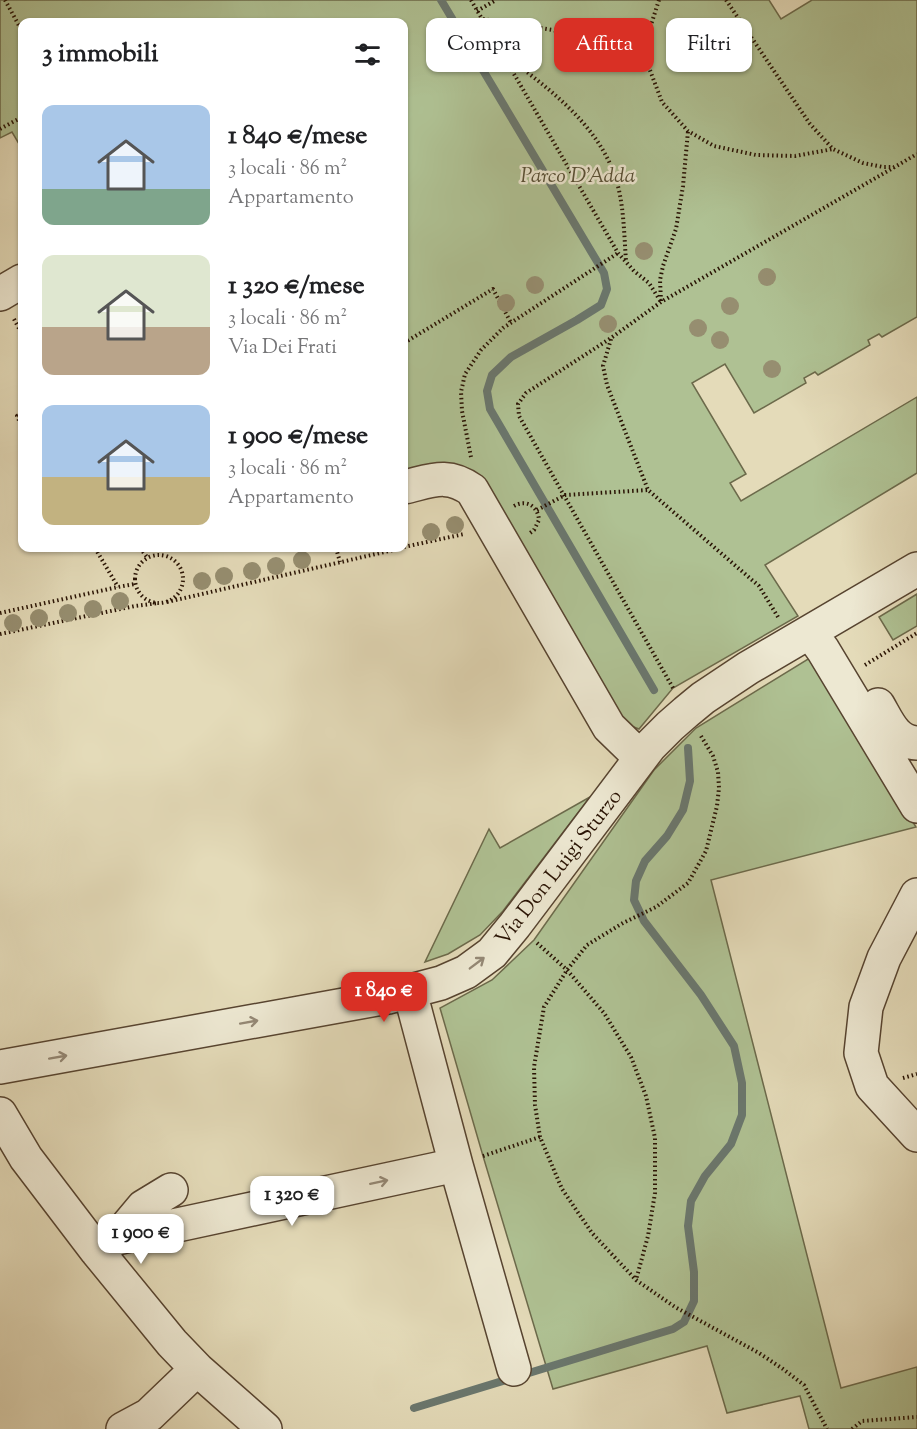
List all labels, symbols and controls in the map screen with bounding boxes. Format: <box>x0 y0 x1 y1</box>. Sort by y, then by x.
chip: Compra <box>426 18 542 72</box>
chip: Affitta <box>554 18 654 72</box>
chip: Filtri <box>666 18 752 72</box>
text: 3 immobili <box>42 36 158 73</box>
icon: filters <box>351 38 384 71</box>
text: 1 840 €/mese <box>228 118 367 155</box>
icon: home <box>90 129 162 201</box>
text: 3 locali · 86 m² <box>228 155 347 184</box>
park label: Parco D'Adda <box>521 162 636 192</box>
text: Appartamento <box>228 184 354 213</box>
text: 1 320 €/mese <box>228 268 365 305</box>
icon: home <box>90 279 162 351</box>
text: 3 locali · 86 m² <box>228 305 347 334</box>
text: Via Dei Frati <box>228 334 337 363</box>
text: 1 900 €/mese <box>228 418 368 455</box>
icon: home <box>90 429 162 501</box>
text: 3 locali · 86 m² <box>228 455 347 484</box>
text: Appartamento <box>228 484 354 513</box>
street label: Via Don Luigi Sturzo <box>489 784 630 953</box>
one-way arrow <box>469 957 485 970</box>
pin: 1 840 € <box>329 972 439 1023</box>
text: 1 840 € <box>355 977 413 1006</box>
one-way arrow <box>239 1016 259 1027</box>
one-way arrow <box>47 1051 67 1062</box>
one-way arrow <box>369 1175 388 1187</box>
pin: 1 320 € <box>237 1176 347 1227</box>
text: 1 320 € <box>264 1181 320 1210</box>
pin: 1 900 € <box>86 1214 196 1265</box>
text: 1 900 € <box>112 1219 170 1248</box>

